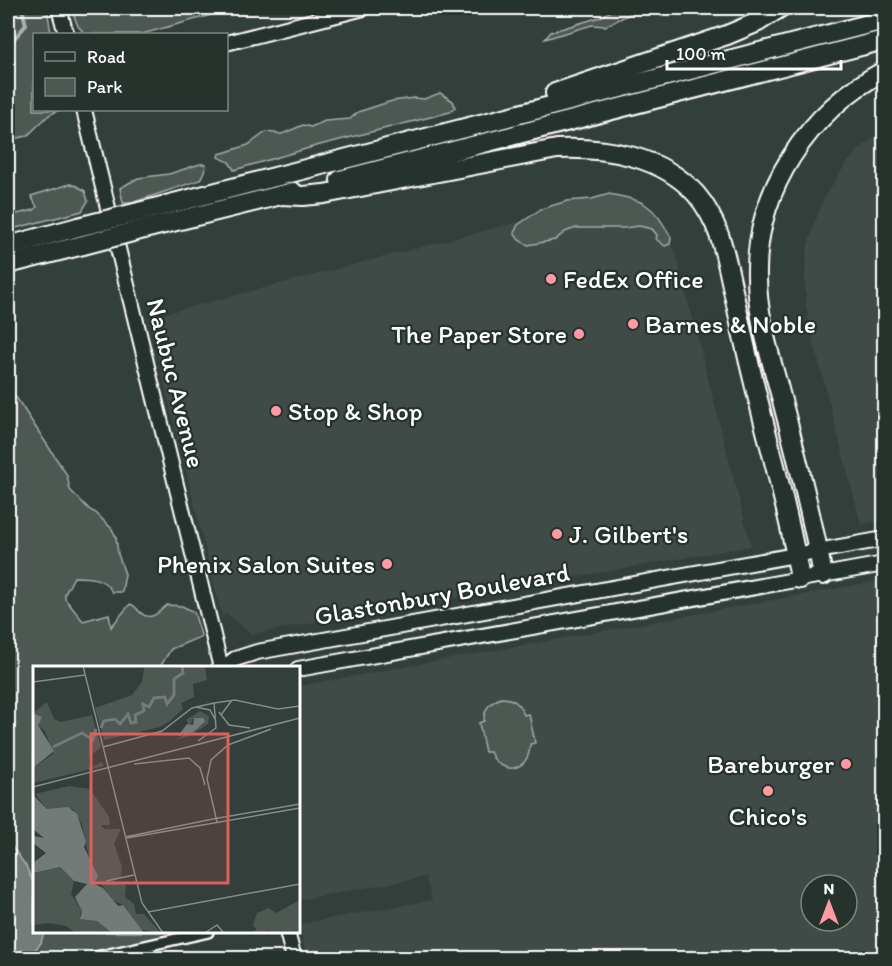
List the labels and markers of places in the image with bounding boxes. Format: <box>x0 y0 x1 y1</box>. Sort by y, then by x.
place label: FedEx Office <box>563 263 704 295</box>
marker: FedEx Office <box>544 272 558 286</box>
place label: Barnes & Noble <box>645 308 816 340</box>
marker: Barnes & Noble <box>626 317 640 331</box>
place label: The Paper Store <box>391 318 567 350</box>
marker: The Paper Store <box>572 327 586 341</box>
place label: Stop & Shop <box>288 395 423 427</box>
marker: Stop & Shop <box>269 404 283 418</box>
place label: J. Gilbert's <box>569 518 688 550</box>
marker: J. Gilbert's <box>550 527 564 541</box>
place label: Phenix Salon Suites <box>157 548 375 580</box>
marker: Phenix Salon Suites <box>380 557 394 571</box>
place label: Bareburger <box>707 748 834 780</box>
marker: Bareburger <box>839 757 853 771</box>
marker: Chico's <box>761 784 775 798</box>
place label: Chico's <box>729 800 807 832</box>

